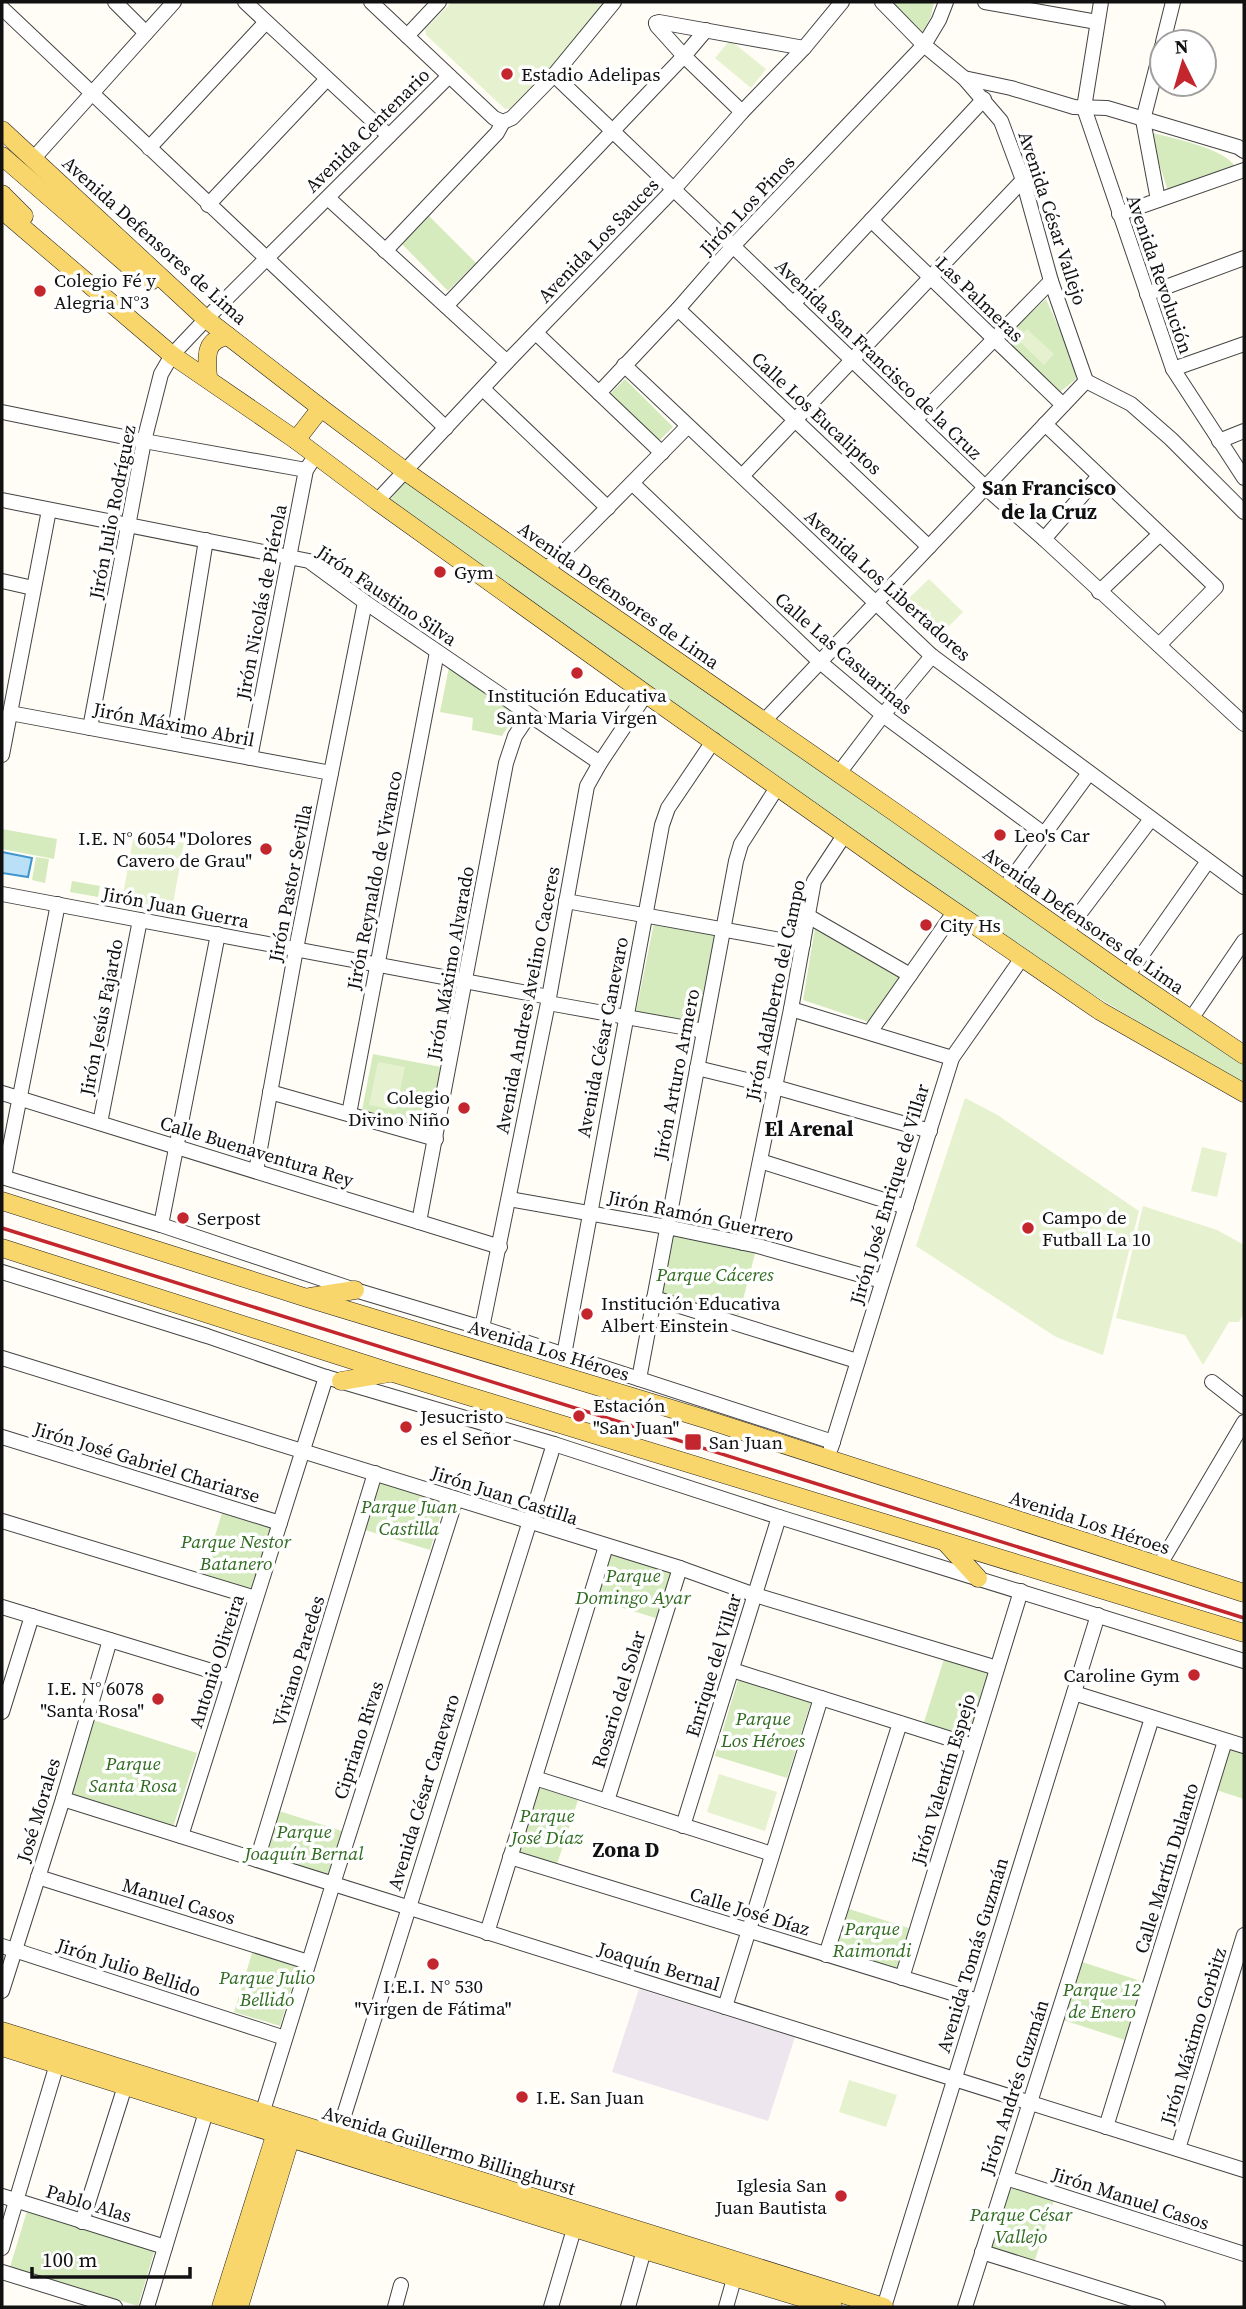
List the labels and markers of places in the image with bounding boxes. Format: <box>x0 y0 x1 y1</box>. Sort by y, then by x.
place label: Estadio Adelipas <box>521 61 660 87</box>
marker: Estadio Adelipas <box>499 66 515 82</box>
place label: Colegio Fé y Alegria N°3 <box>54 267 156 315</box>
marker: Colegio Fé y Alegria N°3 <box>32 283 48 299</box>
place label: Gym <box>454 559 494 585</box>
marker: Gym <box>432 564 448 580</box>
marker: Institución Educativa Santa Maria Virgen <box>569 665 585 681</box>
place label: Institución Educativa Santa Maria Virgen <box>487 682 667 730</box>
place label: Leo's Car <box>1014 822 1090 848</box>
place label: I.E. N° 6054 "Dolores Cavero de Grau" <box>78 825 252 873</box>
marker: Leo's Car <box>992 827 1008 843</box>
marker: I.E. N° 6054 "Dolores Cavero de Grau" <box>258 841 274 857</box>
place label: City Hs <box>940 912 1001 938</box>
marker: City Hs <box>918 917 934 933</box>
place label: Colegio Divino Niño <box>348 1084 450 1132</box>
marker: Colegio Divino Niño <box>456 1100 472 1116</box>
place label: Campo de Futball La 10 <box>1042 1204 1151 1252</box>
place label: Serpost <box>197 1205 261 1231</box>
marker: Serpost <box>175 1210 191 1226</box>
marker: Campo de Futball La 10 <box>1020 1220 1036 1236</box>
place label: Institución Educativa Albert Einstein <box>601 1290 781 1338</box>
marker: Institución Educativa Albert Einstein <box>579 1306 595 1322</box>
place label: Estación "San Juan" <box>593 1392 679 1440</box>
place label: Jesucristo es el Señor <box>419 1403 511 1451</box>
marker: Estación "San Juan" <box>571 1408 587 1424</box>
marker: Jesucristo es el Señor <box>398 1419 414 1435</box>
place label: San Juan <box>709 1429 783 1455</box>
marker: San Juan <box>683 1432 703 1452</box>
place label: Caroline Gym <box>1064 1662 1180 1688</box>
marker: Caroline Gym <box>1186 1667 1202 1683</box>
place label: I.E. N° 6078 "Santa Rosa" <box>40 1675 144 1723</box>
marker: I.E. N° 6078 "Santa Rosa" <box>150 1691 166 1707</box>
marker: I.E.I. N° 530 "Virgen de Fátima" <box>425 1956 441 1972</box>
place label: I.E.I. N° 530 "Virgen de Fátima" <box>355 1973 511 2021</box>
place label: I.E. San Juan <box>536 2084 644 2110</box>
marker: I.E. San Juan <box>514 2089 530 2105</box>
place label: Iglesia San Juan Bautista <box>714 2172 827 2220</box>
marker: Iglesia San Juan Bautista <box>833 2188 849 2204</box>

